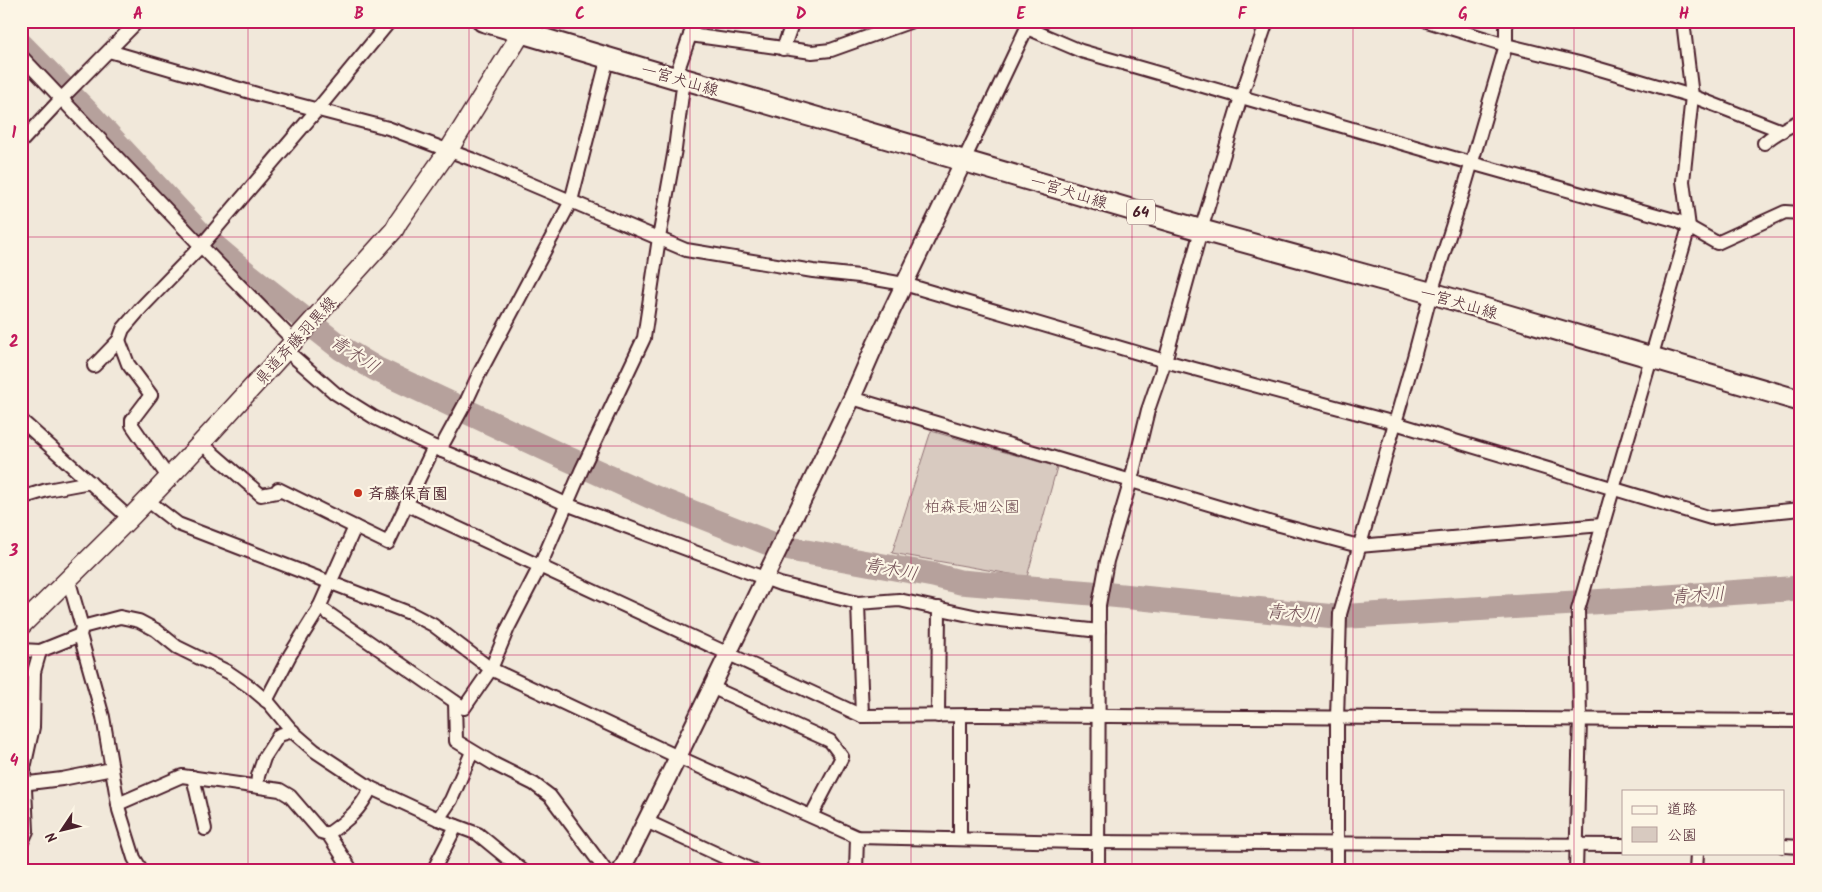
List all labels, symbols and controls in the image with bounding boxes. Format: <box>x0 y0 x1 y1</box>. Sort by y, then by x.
text: A <box>133 2 143 27</box>
text: B <box>354 2 364 27</box>
text: C <box>575 2 585 27</box>
text: D <box>796 2 807 27</box>
text: E <box>1017 2 1027 27</box>
text: F <box>1238 2 1248 27</box>
text: G <box>1458 2 1468 27</box>
text: H <box>1679 2 1689 27</box>
street label: 一宮犬山線 <box>638 57 721 103</box>
text: 1 <box>12 121 17 146</box>
street label: 一宮犬山線 <box>1027 169 1110 216</box>
road number: 64 <box>1127 200 1155 224</box>
street label: 一宮犬山線 <box>1417 280 1500 326</box>
street label: 県道斉藤羽黒線 <box>249 291 343 391</box>
water label: 青木川 <box>324 328 385 382</box>
text: 2 <box>9 330 19 355</box>
place label: 斉藤保育園 <box>368 482 448 507</box>
marker: 斉藤保育園 <box>352 487 364 499</box>
park label: 柏森長畑公園 <box>924 495 1020 520</box>
text: 3 <box>9 539 19 564</box>
water label: 青木川 <box>861 551 920 590</box>
water label: 青木川 <box>1670 581 1726 612</box>
water label: 青木川 <box>1265 598 1321 631</box>
text: 4 <box>10 749 19 774</box>
legend <box>1622 790 1784 854</box>
text: 道路 <box>1667 798 1697 822</box>
north arrow <box>38 804 88 854</box>
text: 公園 <box>1667 824 1697 848</box>
text: N <box>41 827 64 847</box>

